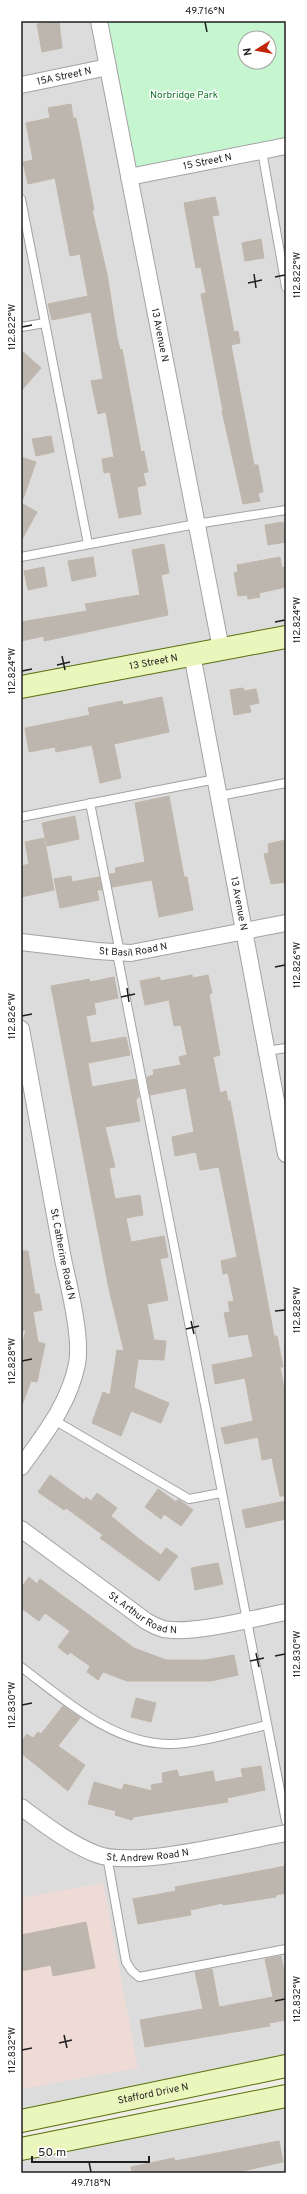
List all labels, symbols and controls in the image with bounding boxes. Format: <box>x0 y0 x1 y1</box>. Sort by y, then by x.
text: 49.716°N <box>185 5 225 18</box>
north arrow <box>237 30 277 70</box>
text: N <box>241 47 256 57</box>
street label: 15A Street N <box>36 64 93 88</box>
park label: Norbridge Park <box>150 89 218 102</box>
street label: 15 Street N <box>182 150 233 173</box>
text: 112.822°W <box>291 252 304 298</box>
text: 112.822°W <box>6 304 19 350</box>
street label: 13 Avenue N <box>148 307 172 363</box>
text: 112.824°W <box>291 597 304 643</box>
text: 112.824°W <box>6 648 19 694</box>
street label: 13 Street N <box>128 651 179 673</box>
street label: 13 Avenue N <box>227 876 250 932</box>
street label: St Basil Road N <box>99 940 168 960</box>
text: 112.826°W <box>291 942 304 988</box>
text: 112.826°W <box>6 993 19 1039</box>
street label: St. Catherine Road N <box>47 1207 78 1301</box>
text: 112.828°W <box>291 1287 304 1333</box>
text: 112.828°W <box>6 1338 19 1384</box>
street label: St. Arthur Road N <box>106 1589 177 1637</box>
text: 112.830°W <box>291 1631 304 1677</box>
text: 112.830°W <box>6 1682 19 1728</box>
street label: St. Andrew Road N <box>105 1846 190 1865</box>
text: 112.832°W <box>291 1976 304 2022</box>
text: 112.832°W <box>6 2027 19 2073</box>
street label: Stafford Drive N <box>117 2080 190 2107</box>
scale bar <box>32 2138 149 2164</box>
text: 50 m <box>38 2145 66 2161</box>
text: 49.718°N <box>71 2177 111 2190</box>

